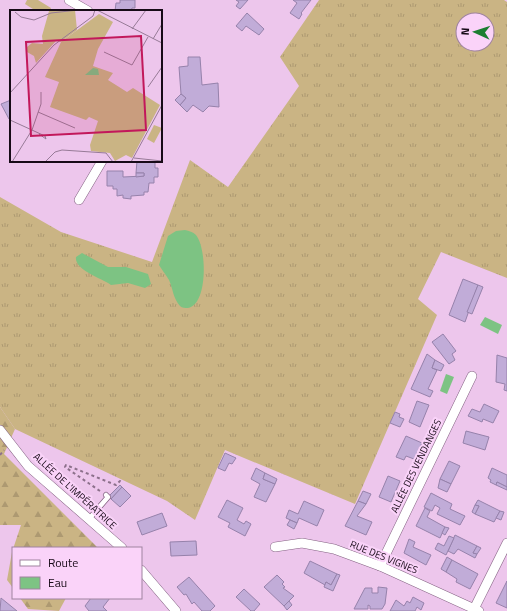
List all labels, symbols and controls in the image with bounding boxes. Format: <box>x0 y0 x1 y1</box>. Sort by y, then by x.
inset map <box>10 10 162 162</box>
north arrow <box>455 12 495 52</box>
text: N <box>457 27 473 36</box>
street label: ALLÉE DES VENDANGES <box>387 417 445 515</box>
street label: ALLÉE DE L'IMPÉRATRICE <box>30 449 120 533</box>
street label: RUE DES VIGNES <box>348 537 420 577</box>
legend <box>12 547 142 599</box>
text: Route <box>48 553 78 572</box>
text: Eau <box>48 573 67 592</box>

